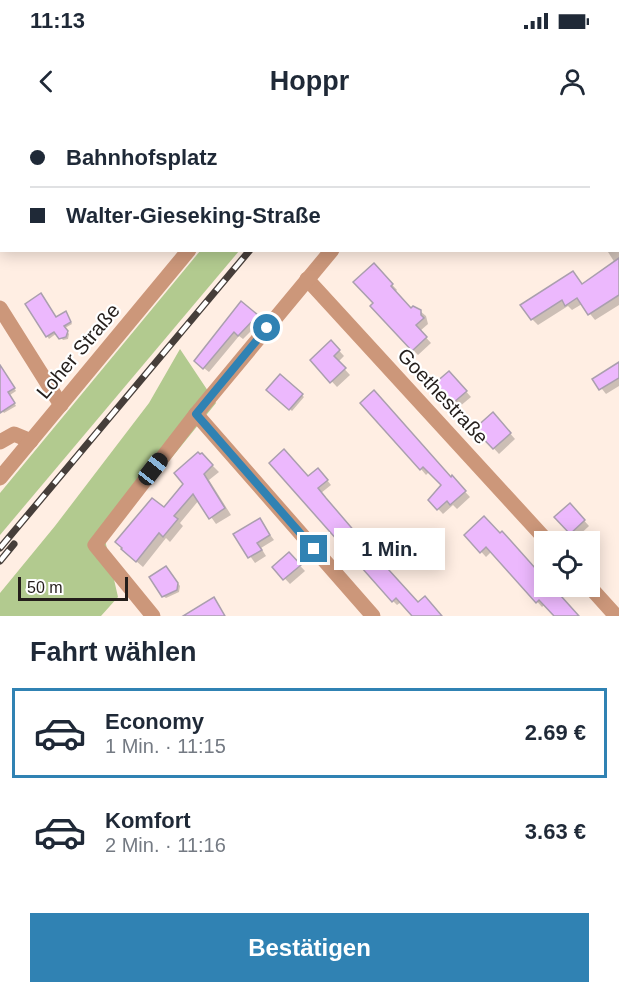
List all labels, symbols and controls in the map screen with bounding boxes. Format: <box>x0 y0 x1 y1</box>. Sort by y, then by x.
text: 11:13 <box>30 8 85 33</box>
icon: back <box>30 65 63 98</box>
icon: person <box>556 65 589 98</box>
text: Hoppr <box>270 66 349 96</box>
text: Bahnhofsplatz <box>66 145 218 170</box>
text: Walter-Gieseking-Straße <box>66 203 321 228</box>
street label: Loher Straße <box>32 299 124 403</box>
route start <box>253 314 280 341</box>
street label: Goethestraße <box>393 344 493 448</box>
car <box>135 449 171 489</box>
callout: 1 Min. <box>335 528 446 570</box>
map controls <box>534 531 600 597</box>
button: locate <box>534 531 600 597</box>
route end <box>300 535 327 562</box>
text: 1 Min. <box>361 538 418 560</box>
scale bar <box>18 574 128 601</box>
text: 50 m <box>27 579 63 596</box>
text: Fahrt wählen <box>30 637 197 667</box>
icon: car <box>33 706 87 760</box>
text: Economy <box>105 709 204 734</box>
text: 2.69 € <box>525 720 586 745</box>
text: 1 Min. · 11:15 <box>105 735 226 757</box>
icon: car <box>33 805 87 859</box>
text: Komfort <box>105 808 191 833</box>
text: 3.63 € <box>525 819 586 844</box>
text: 2 Min. · 11:16 <box>105 834 226 856</box>
button: Bestätigen <box>30 913 589 982</box>

